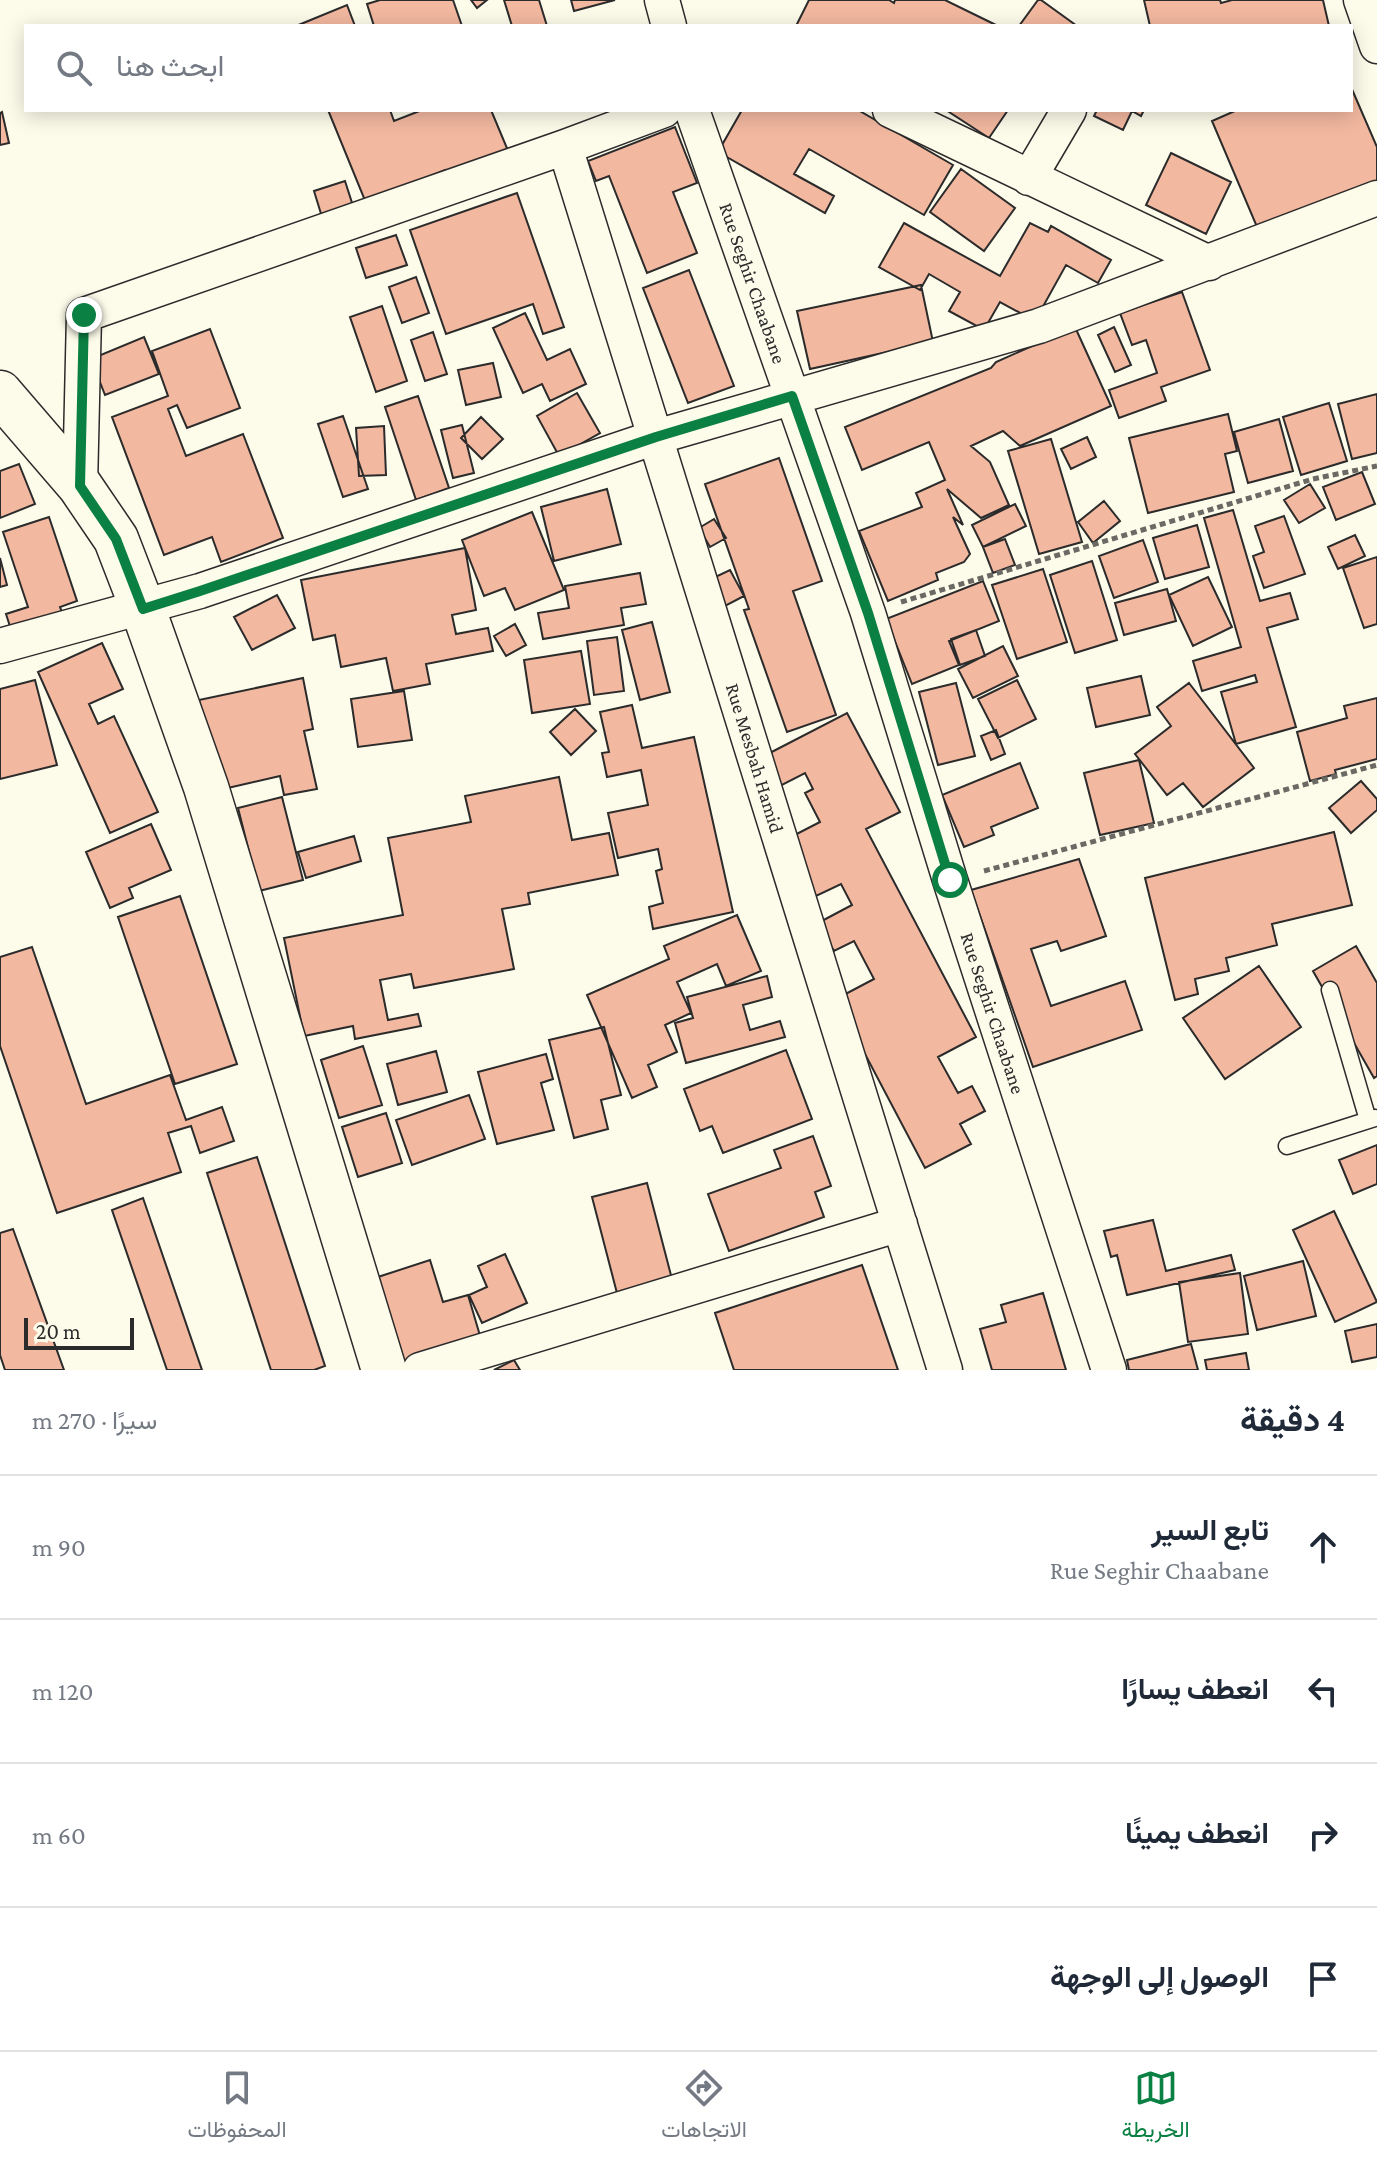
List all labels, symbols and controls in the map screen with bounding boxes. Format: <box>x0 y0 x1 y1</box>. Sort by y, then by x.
search box <box>24 24 1353 112</box>
icon: search <box>52 46 96 90</box>
text: ابحث هنا <box>116 49 225 82</box>
street label: Rue Seghir Chaabane <box>714 200 791 367</box>
route end <box>66 297 102 333</box>
street label: Rue Mesbah Hamid <box>722 680 788 836</box>
route start <box>932 862 968 898</box>
street label: Rue Seghir Chaabane <box>956 929 1030 1097</box>
scale bar <box>24 1314 134 1350</box>
text: 20 m <box>36 1319 81 1344</box>
text: 4 دقيقة <box>1240 1401 1345 1438</box>
text: سيرًا · 270 m <box>32 1406 157 1435</box>
text: تابع السير <box>1151 1513 1269 1546</box>
icon: ahead <box>1301 1525 1345 1569</box>
text: 90 m <box>32 1533 86 1562</box>
text: Rue Seghir Chaabane <box>1050 1556 1269 1585</box>
icon: left <box>1301 1669 1345 1713</box>
text: انعطف يسارًا <box>1121 1672 1269 1705</box>
text: 120 m <box>32 1677 94 1706</box>
icon: right <box>1301 1813 1345 1857</box>
text: انعطف يمينًا <box>1125 1816 1269 1849</box>
text: 60 m <box>32 1821 86 1850</box>
icon: arrive <box>1301 1957 1345 2001</box>
text: الوصول إلى الوجهة <box>1050 1960 1269 1993</box>
tab: المحفوظات <box>187 2066 287 2149</box>
tab: الاتجاهات <box>661 2066 747 2149</box>
tab: الخريطة <box>1122 2066 1190 2149</box>

